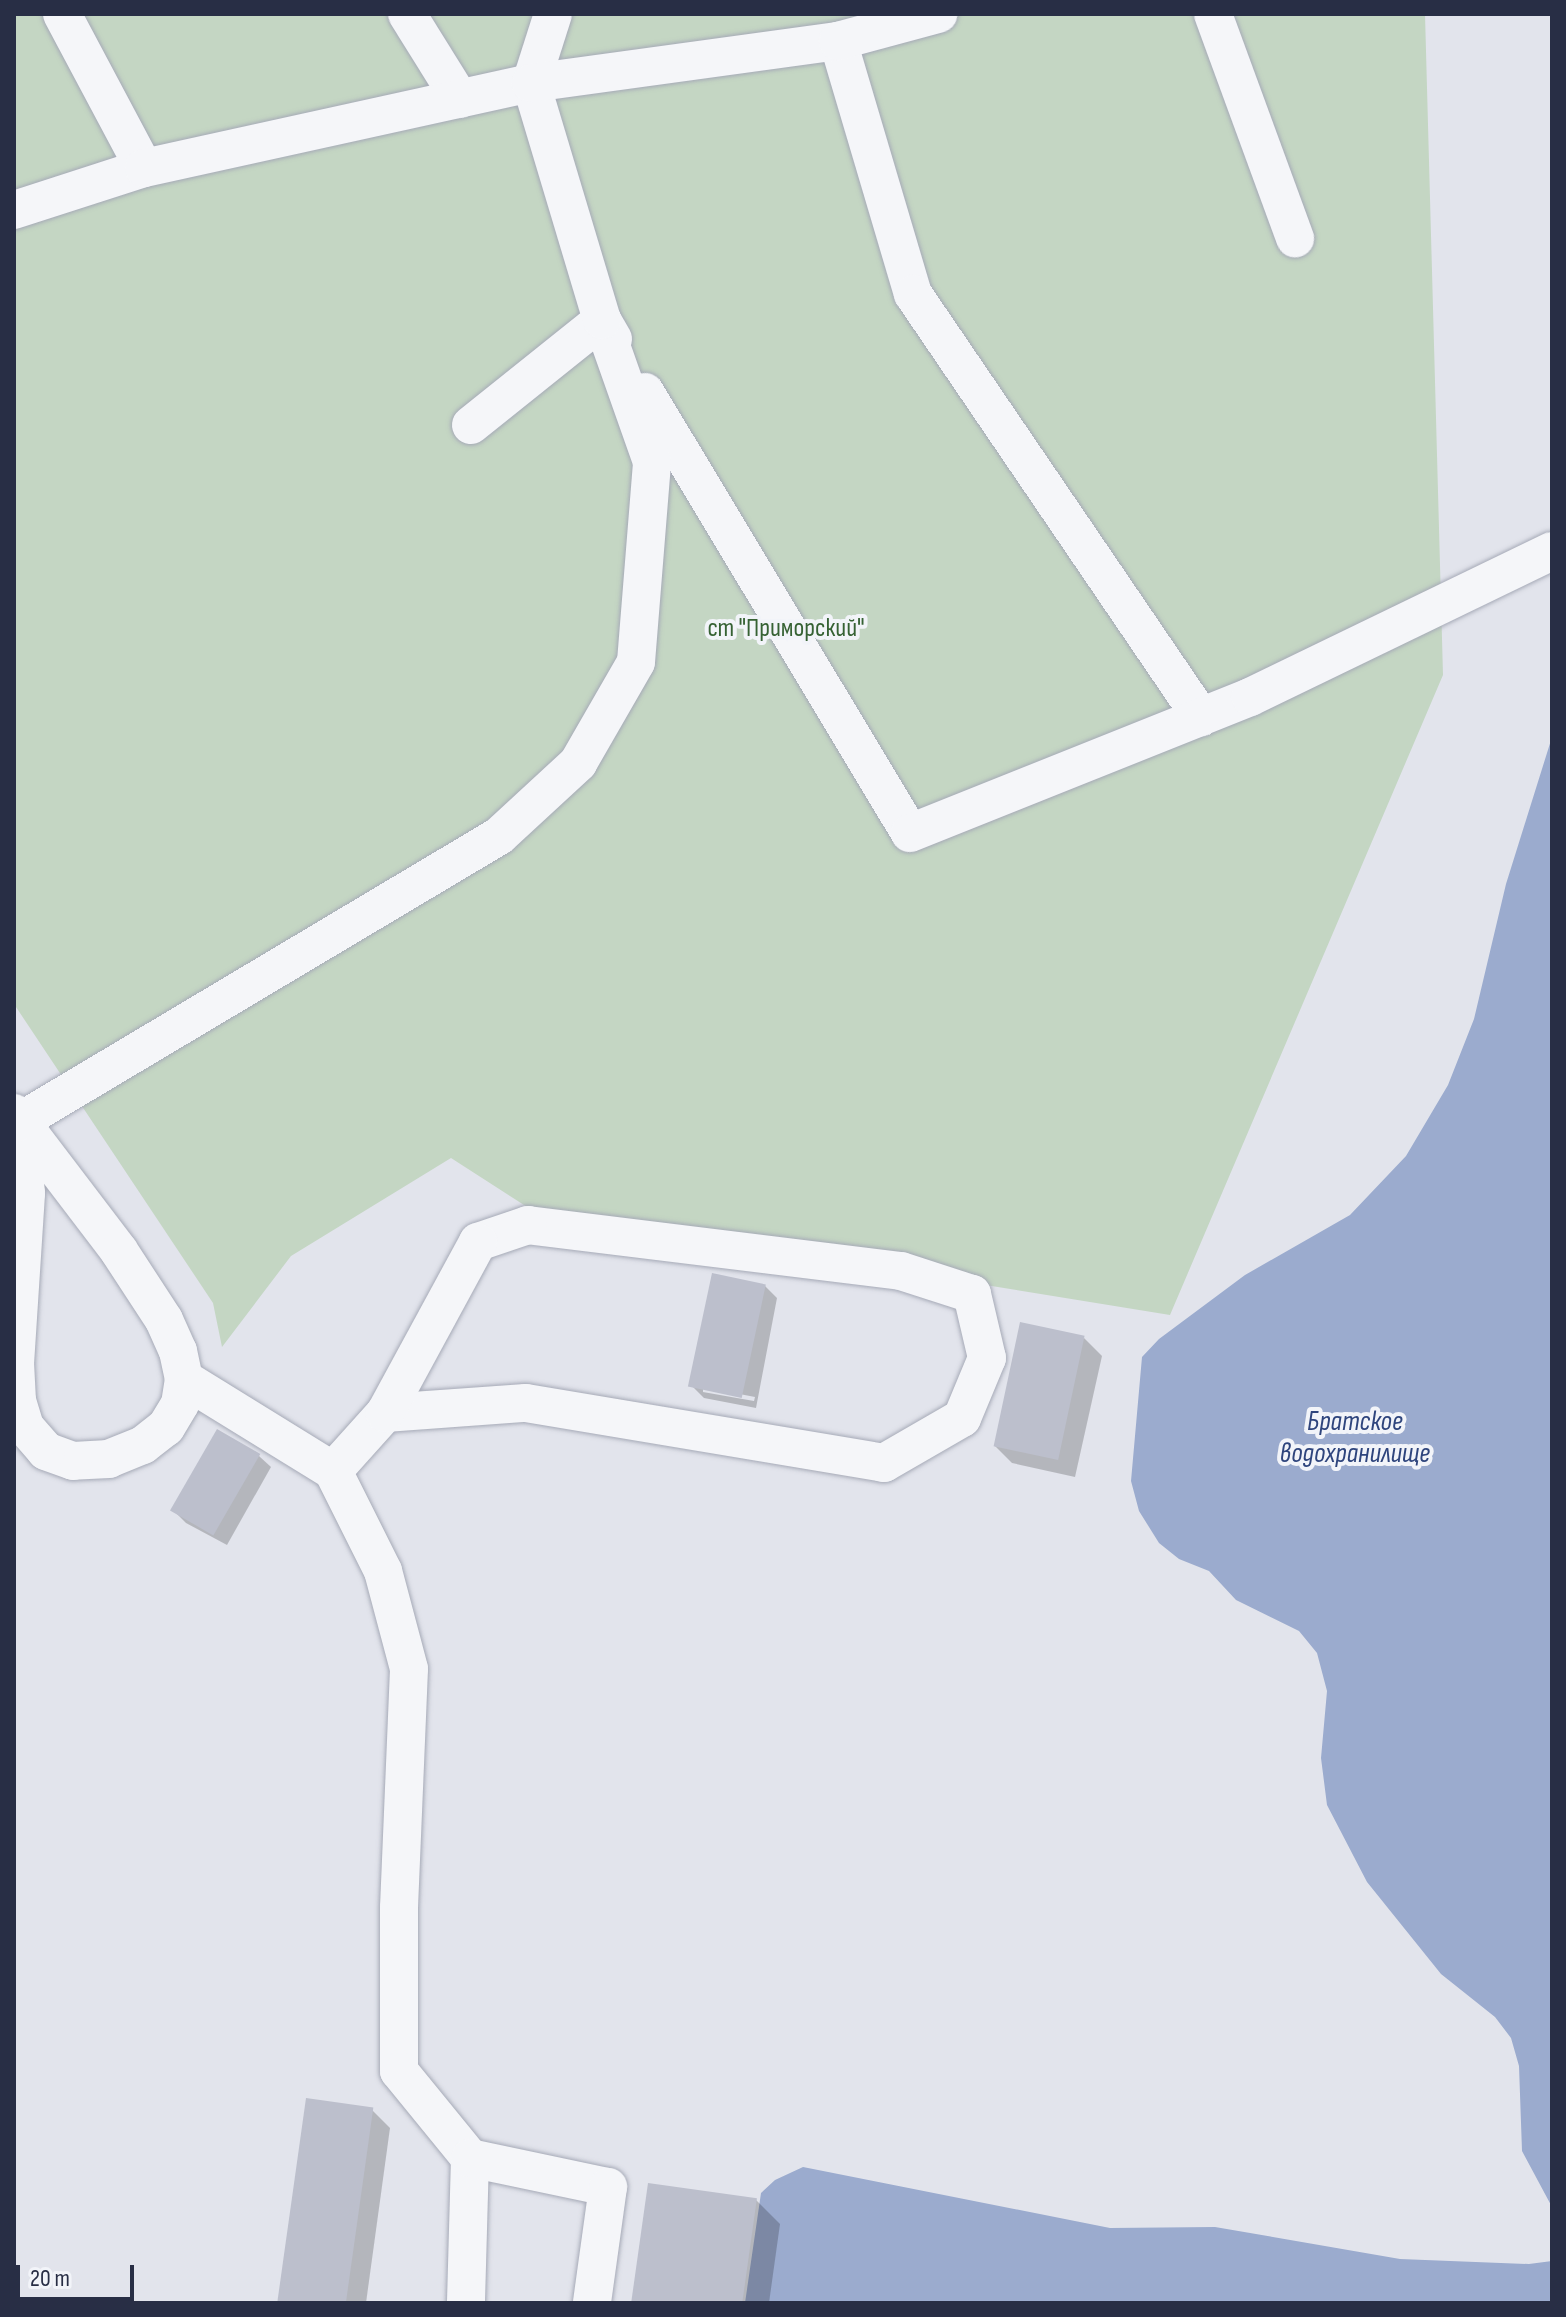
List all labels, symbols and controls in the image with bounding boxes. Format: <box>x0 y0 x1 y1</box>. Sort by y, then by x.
park label: ст "Приморский" <box>707 613 865 645</box>
water label: Братское водохранилище <box>1280 1405 1430 1471</box>
scale bar <box>20 2249 138 2299</box>
text: 20 m <box>30 2264 70 2293</box>

